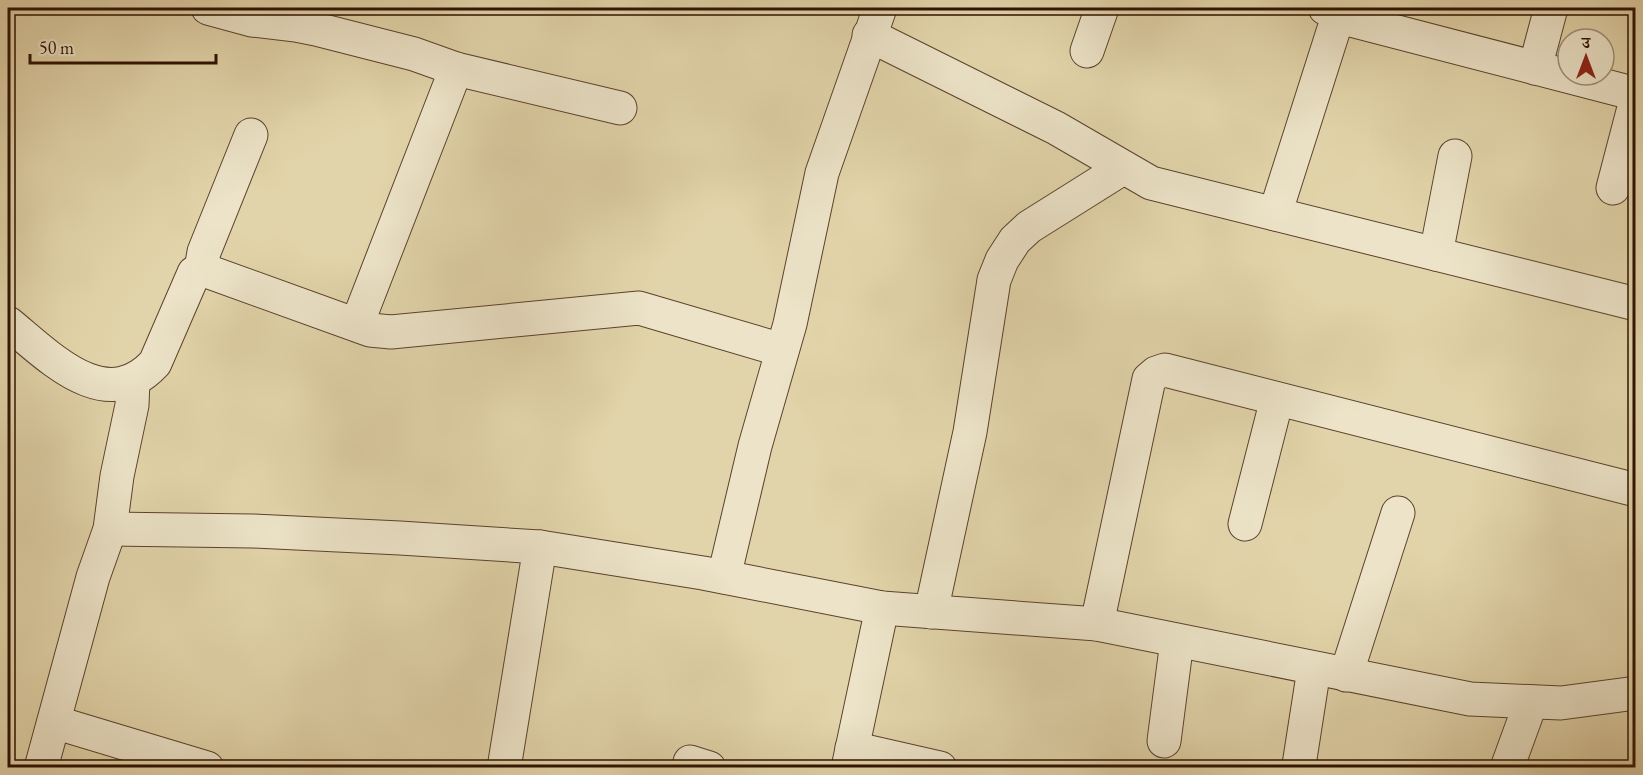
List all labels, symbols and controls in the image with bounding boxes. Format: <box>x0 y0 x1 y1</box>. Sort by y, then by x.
scale bar <box>30 27 216 65</box>
north arrow <box>1556 27 1616 87</box>
text: उ <box>1581 32 1592 53</box>
text: 50 m <box>39 36 74 59</box>

